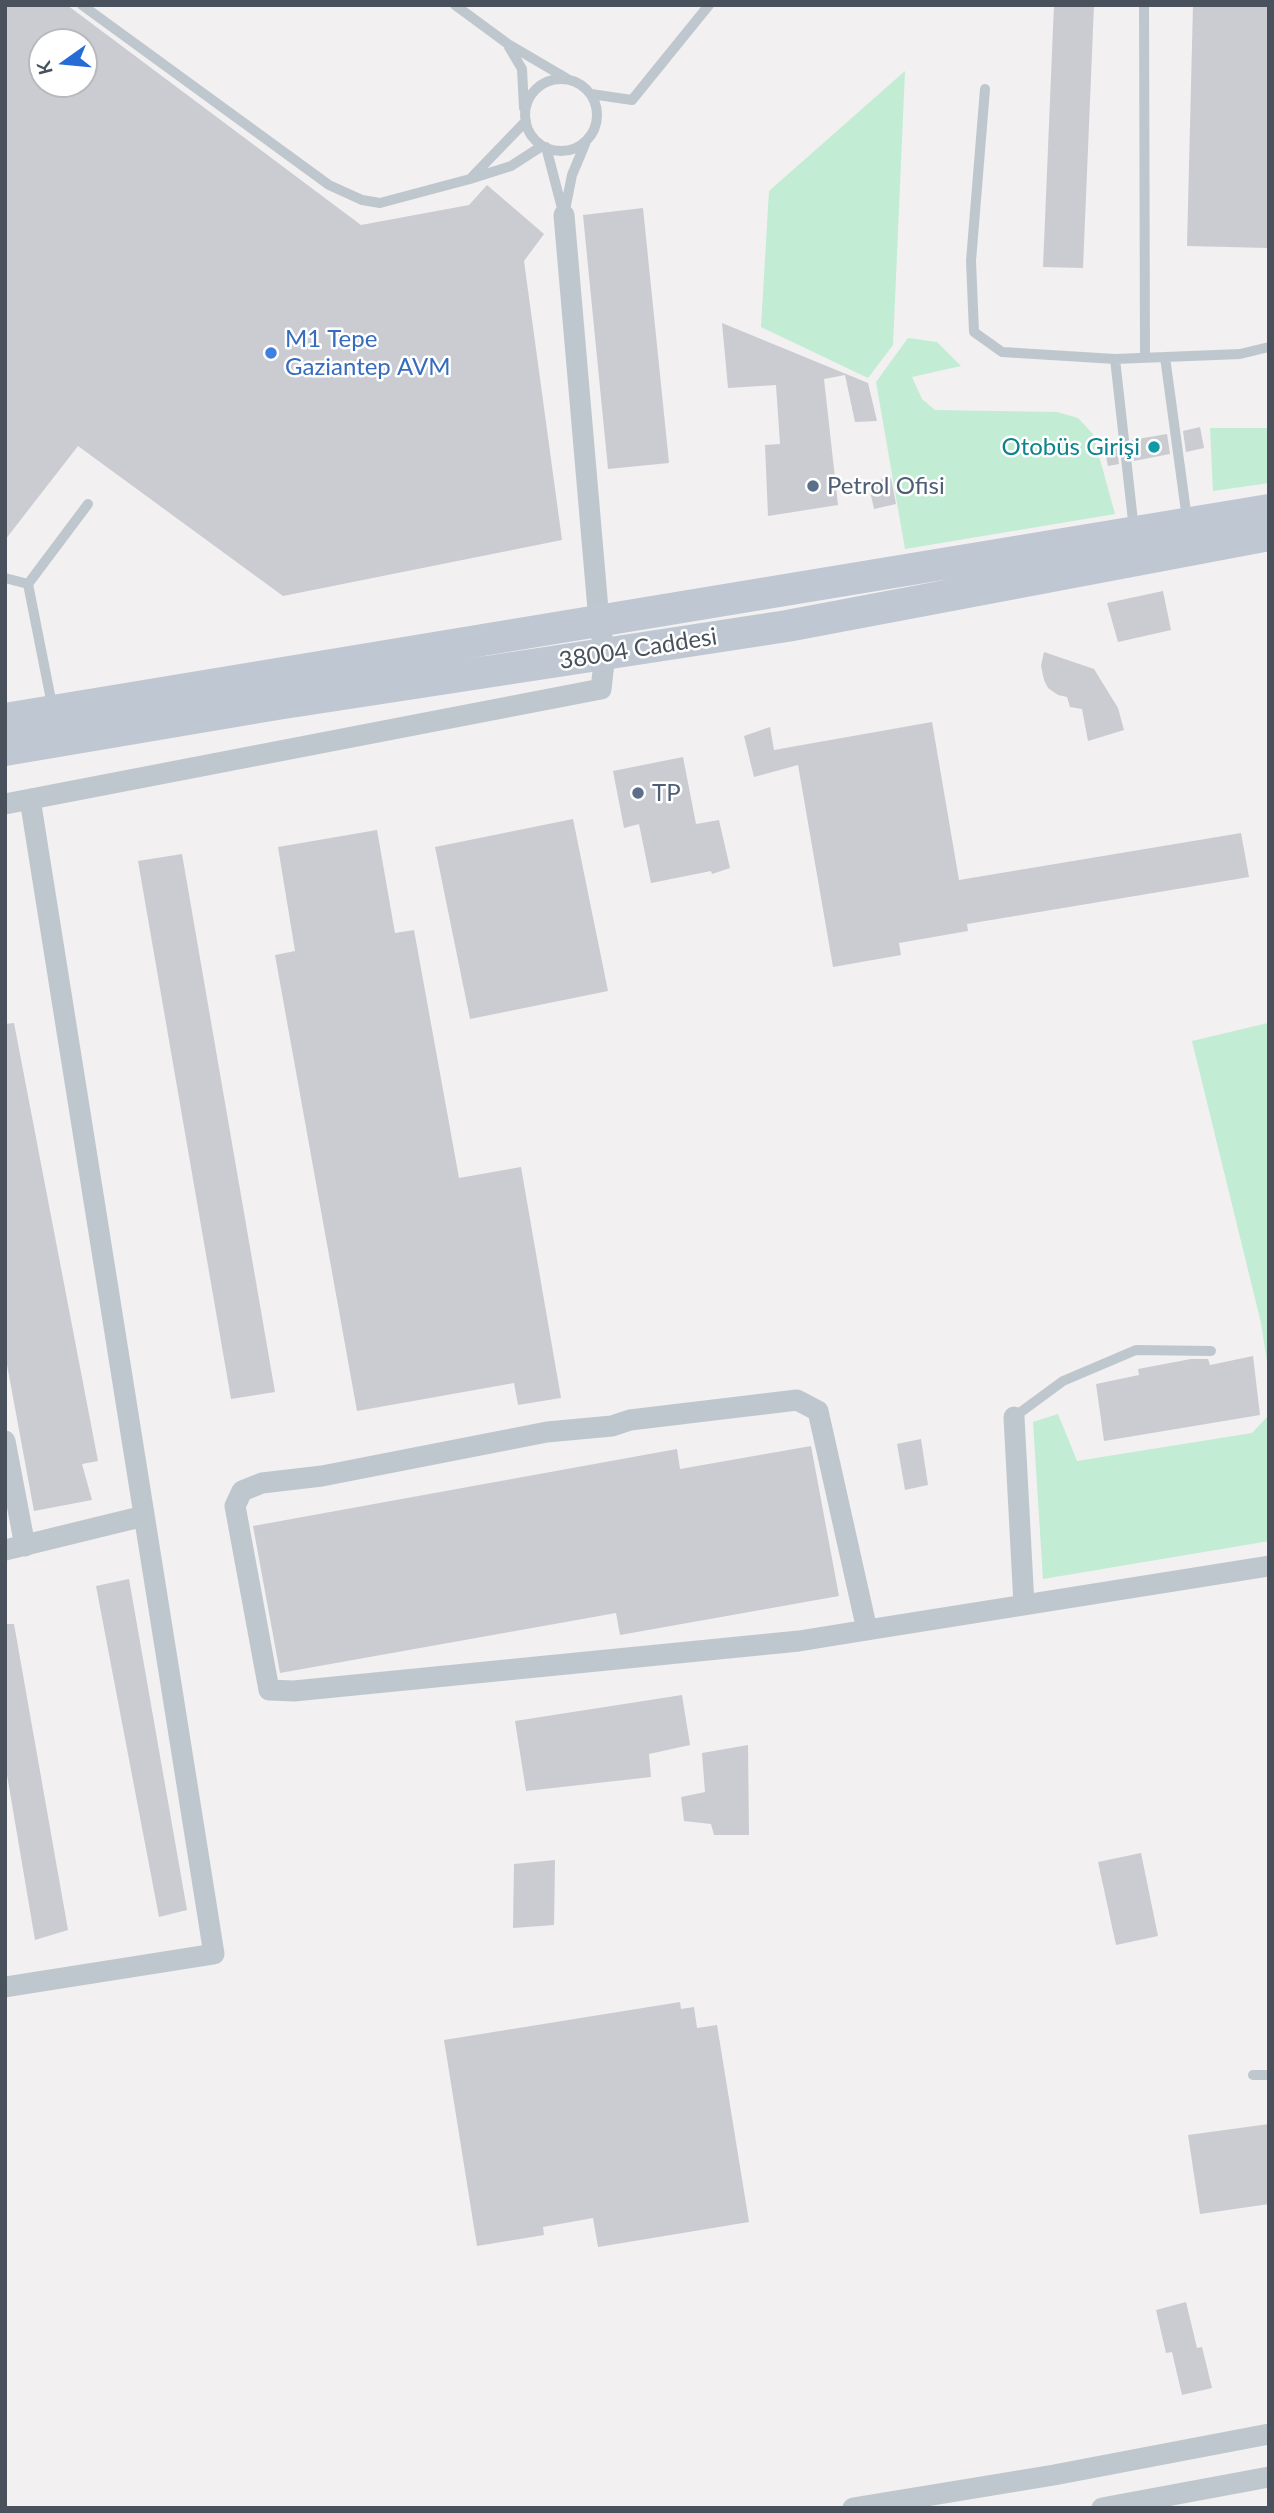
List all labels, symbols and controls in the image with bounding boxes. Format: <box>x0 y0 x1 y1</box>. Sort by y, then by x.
north arrow <box>28 28 98 98</box>
text: K <box>31 59 57 77</box>
place label: M1 Tepe Gaziantep AVM <box>285 325 450 381</box>
marker: M1 Tepe Gaziantep AVM <box>263 345 279 361</box>
place label: Otobüs Girişi <box>1001 433 1140 461</box>
marker: Otobüs Girişi <box>1146 439 1162 455</box>
place label: Petrol Ofisi <box>827 472 945 500</box>
marker: Petrol Ofisi <box>805 478 821 494</box>
street label: 38004 Caddesi <box>557 622 719 676</box>
place label: TP <box>652 779 681 807</box>
marker: TP <box>630 785 646 801</box>

